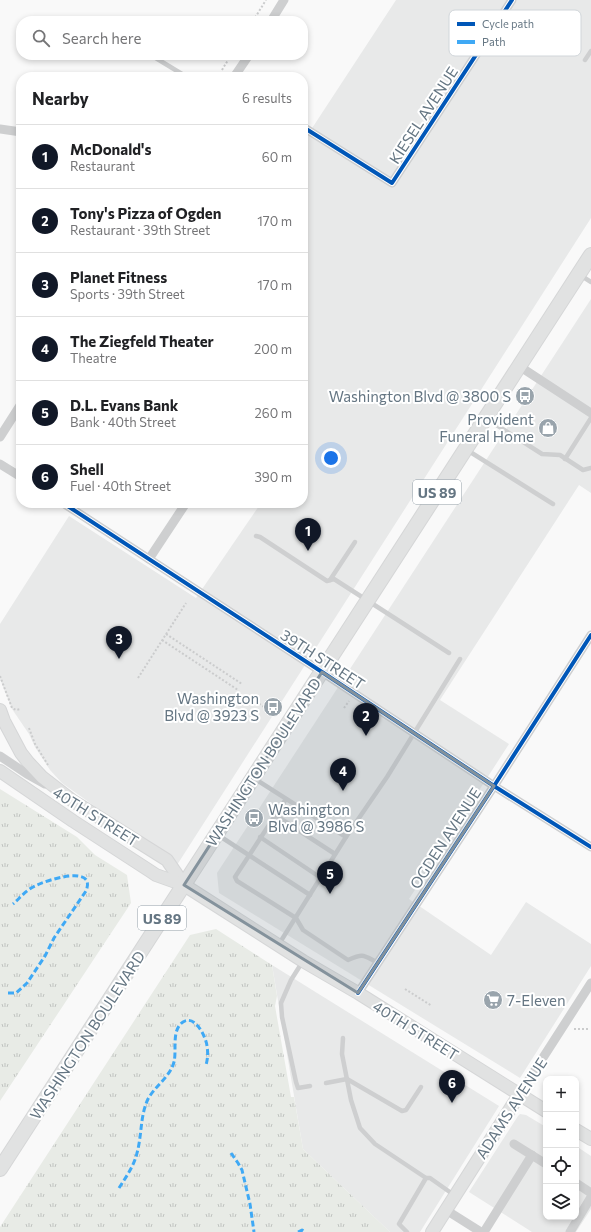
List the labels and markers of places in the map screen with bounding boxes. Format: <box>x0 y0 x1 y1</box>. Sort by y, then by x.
bus stop icon: Washington Blvd @ 3800 S <box>514 385 536 407</box>
place label: Washington Blvd @ 3800 S <box>329 387 511 405</box>
place label: Provident Funeral Home <box>439 410 534 445</box>
shop icon: Provident Funeral Home <box>537 417 559 439</box>
pin: 1 <box>295 518 321 551</box>
pin: 3 <box>106 626 132 659</box>
place label: Washington Blvd @ 3923 S <box>164 689 259 724</box>
bus stop icon: Washington Blvd @ 3923 S <box>262 696 284 718</box>
pin: 2 <box>353 703 379 736</box>
pin: 4 <box>330 758 356 791</box>
place label: Washington Blvd @ 3986 S <box>268 800 364 835</box>
bus stop icon: Washington Blvd @ 3986 S <box>243 807 265 829</box>
pin: 5 <box>317 861 343 894</box>
supermarket icon: 7-Eleven <box>482 989 504 1011</box>
place label: 7-Eleven <box>507 991 566 1009</box>
pin: 6 <box>439 1070 465 1103</box>

